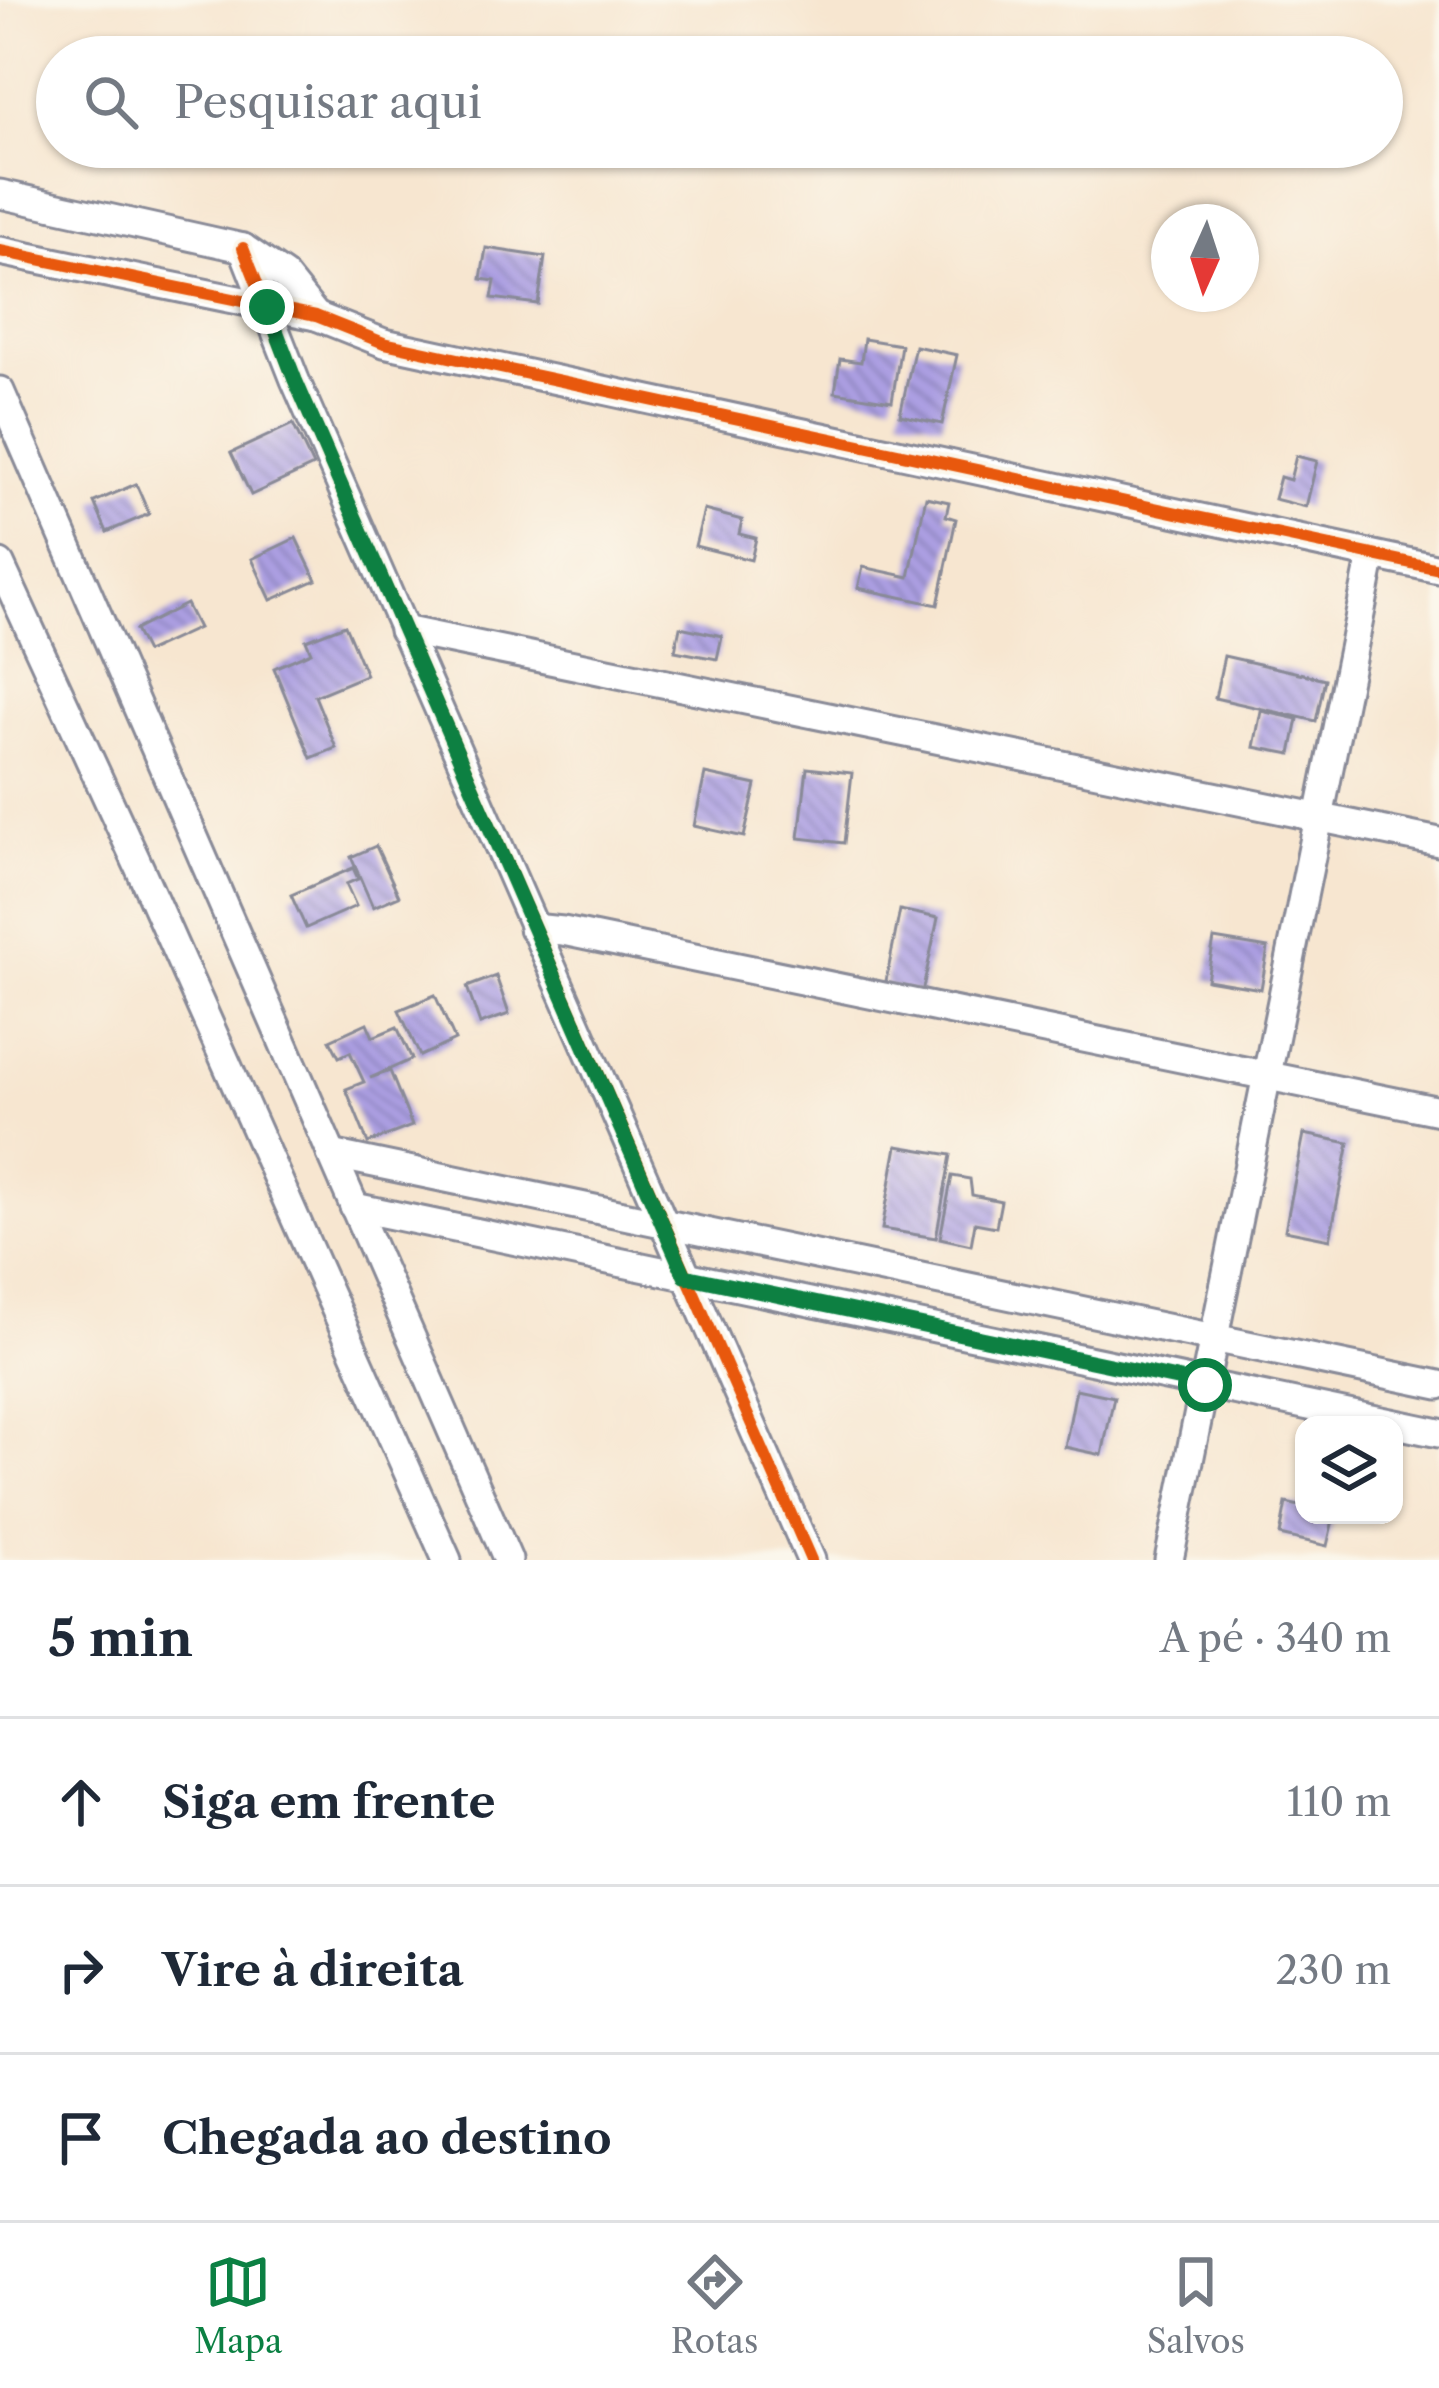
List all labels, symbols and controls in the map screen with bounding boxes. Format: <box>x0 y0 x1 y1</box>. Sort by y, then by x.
search box <box>36 36 1403 168</box>
icon: search <box>78 69 144 135</box>
text: Pesquisar aqui <box>174 74 482 130</box>
north arrow <box>1151 204 1259 312</box>
route end <box>240 280 294 334</box>
route start <box>1178 1358 1232 1412</box>
map controls <box>1295 1416 1403 1524</box>
button: layers <box>1295 1416 1403 1524</box>
text: 5 min <box>48 1607 193 1669</box>
text: A pé · 340 m <box>1160 1614 1391 1662</box>
icon: ahead <box>48 1769 114 1835</box>
text: Siga em frente <box>162 1774 495 1830</box>
text: 110 m <box>1287 1778 1391 1826</box>
icon: right <box>48 1937 114 2003</box>
text: Vire à direita <box>162 1942 463 1998</box>
text: 230 m <box>1276 1946 1391 1994</box>
icon: arrive <box>48 2105 114 2171</box>
text: Chegada ao destino <box>162 2110 612 2166</box>
tab: Mapa <box>194 2249 282 2362</box>
tab: Rotas <box>671 2249 758 2362</box>
tab: Salvos <box>1147 2249 1245 2362</box>

